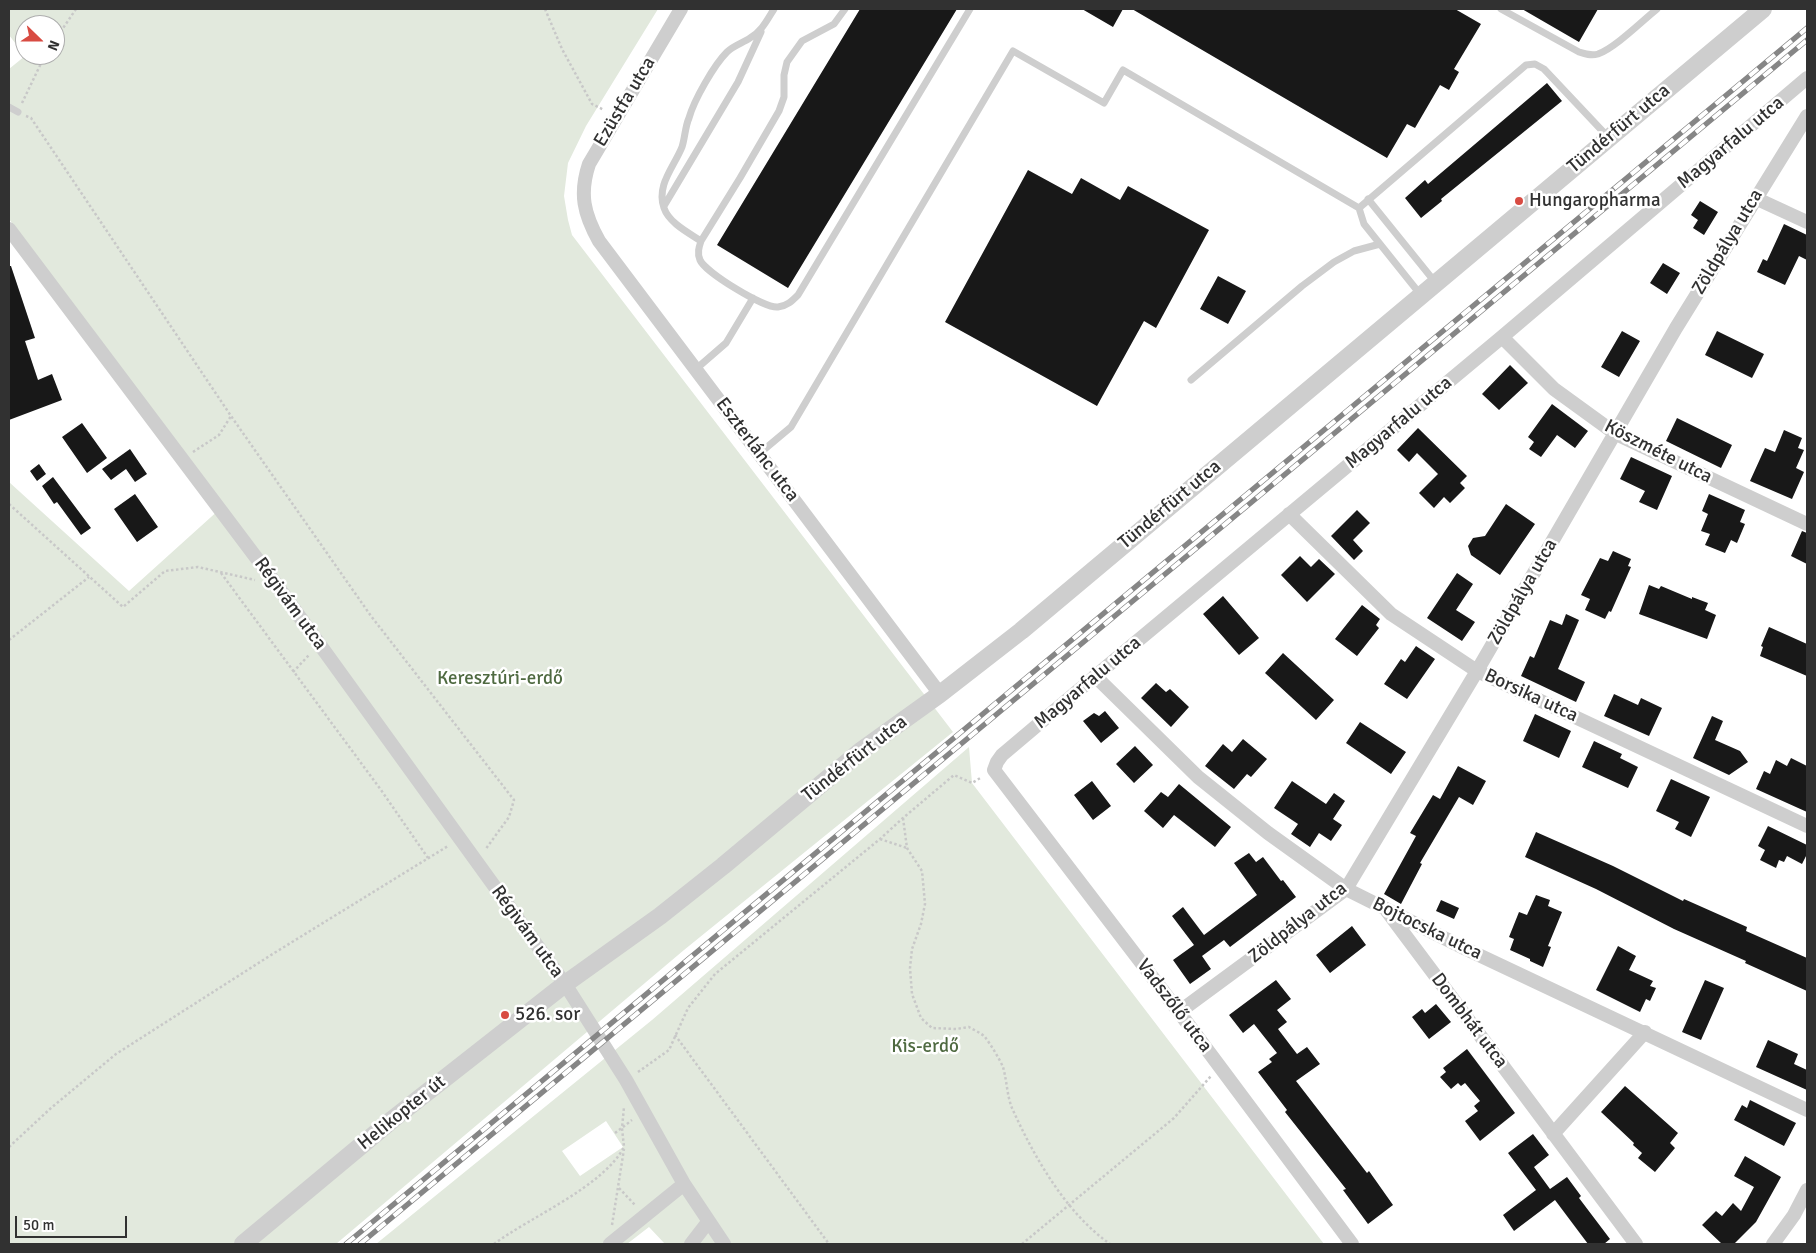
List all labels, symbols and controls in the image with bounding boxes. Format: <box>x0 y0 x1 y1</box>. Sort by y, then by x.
north arrow <box>15 15 65 65</box>
text: N <box>44 38 63 53</box>
street label: Ezüstfa utca <box>589 53 661 151</box>
street label: Tündérfürt utca <box>1563 79 1675 179</box>
street label: Magyarfalu utca <box>1673 92 1789 194</box>
street label: Zöldpálya utca <box>1688 185 1768 299</box>
place label: Hungaropharma <box>1529 190 1661 212</box>
marker: Hungaropharma <box>1513 195 1525 207</box>
street label: Magyarfalu utca <box>1341 372 1457 474</box>
street label: Eszterlánc utca <box>710 393 804 507</box>
street label: Köszméte utca <box>1600 415 1716 489</box>
street label: Tündérfürt utca <box>1114 455 1226 555</box>
street label: Zöldpálya utca <box>1483 535 1563 649</box>
street label: Régivám utca <box>249 553 331 655</box>
street label: Magyarfalu utca <box>1030 632 1146 734</box>
street label: Borsika utca <box>1481 664 1581 728</box>
park label: Keresztúri-erdő <box>437 668 563 690</box>
street label: Tündérfürt utca <box>798 711 912 807</box>
street label: Zöldpálya utca <box>1244 878 1352 968</box>
street label: Régivám utca <box>486 881 568 983</box>
street label: Bojtocska utca <box>1369 893 1485 965</box>
street label: Vadszőlő utca <box>1131 955 1217 1057</box>
street label: Dombhát utca <box>1426 969 1512 1073</box>
place label: 526. sor <box>515 1004 580 1026</box>
marker: 526. sor <box>499 1009 511 1021</box>
park label: Kis-erdő <box>891 1036 959 1058</box>
street label: Helikopter út <box>354 1071 450 1155</box>
scale bar <box>18 1206 130 1238</box>
text: 50 m <box>23 1216 54 1234</box>

